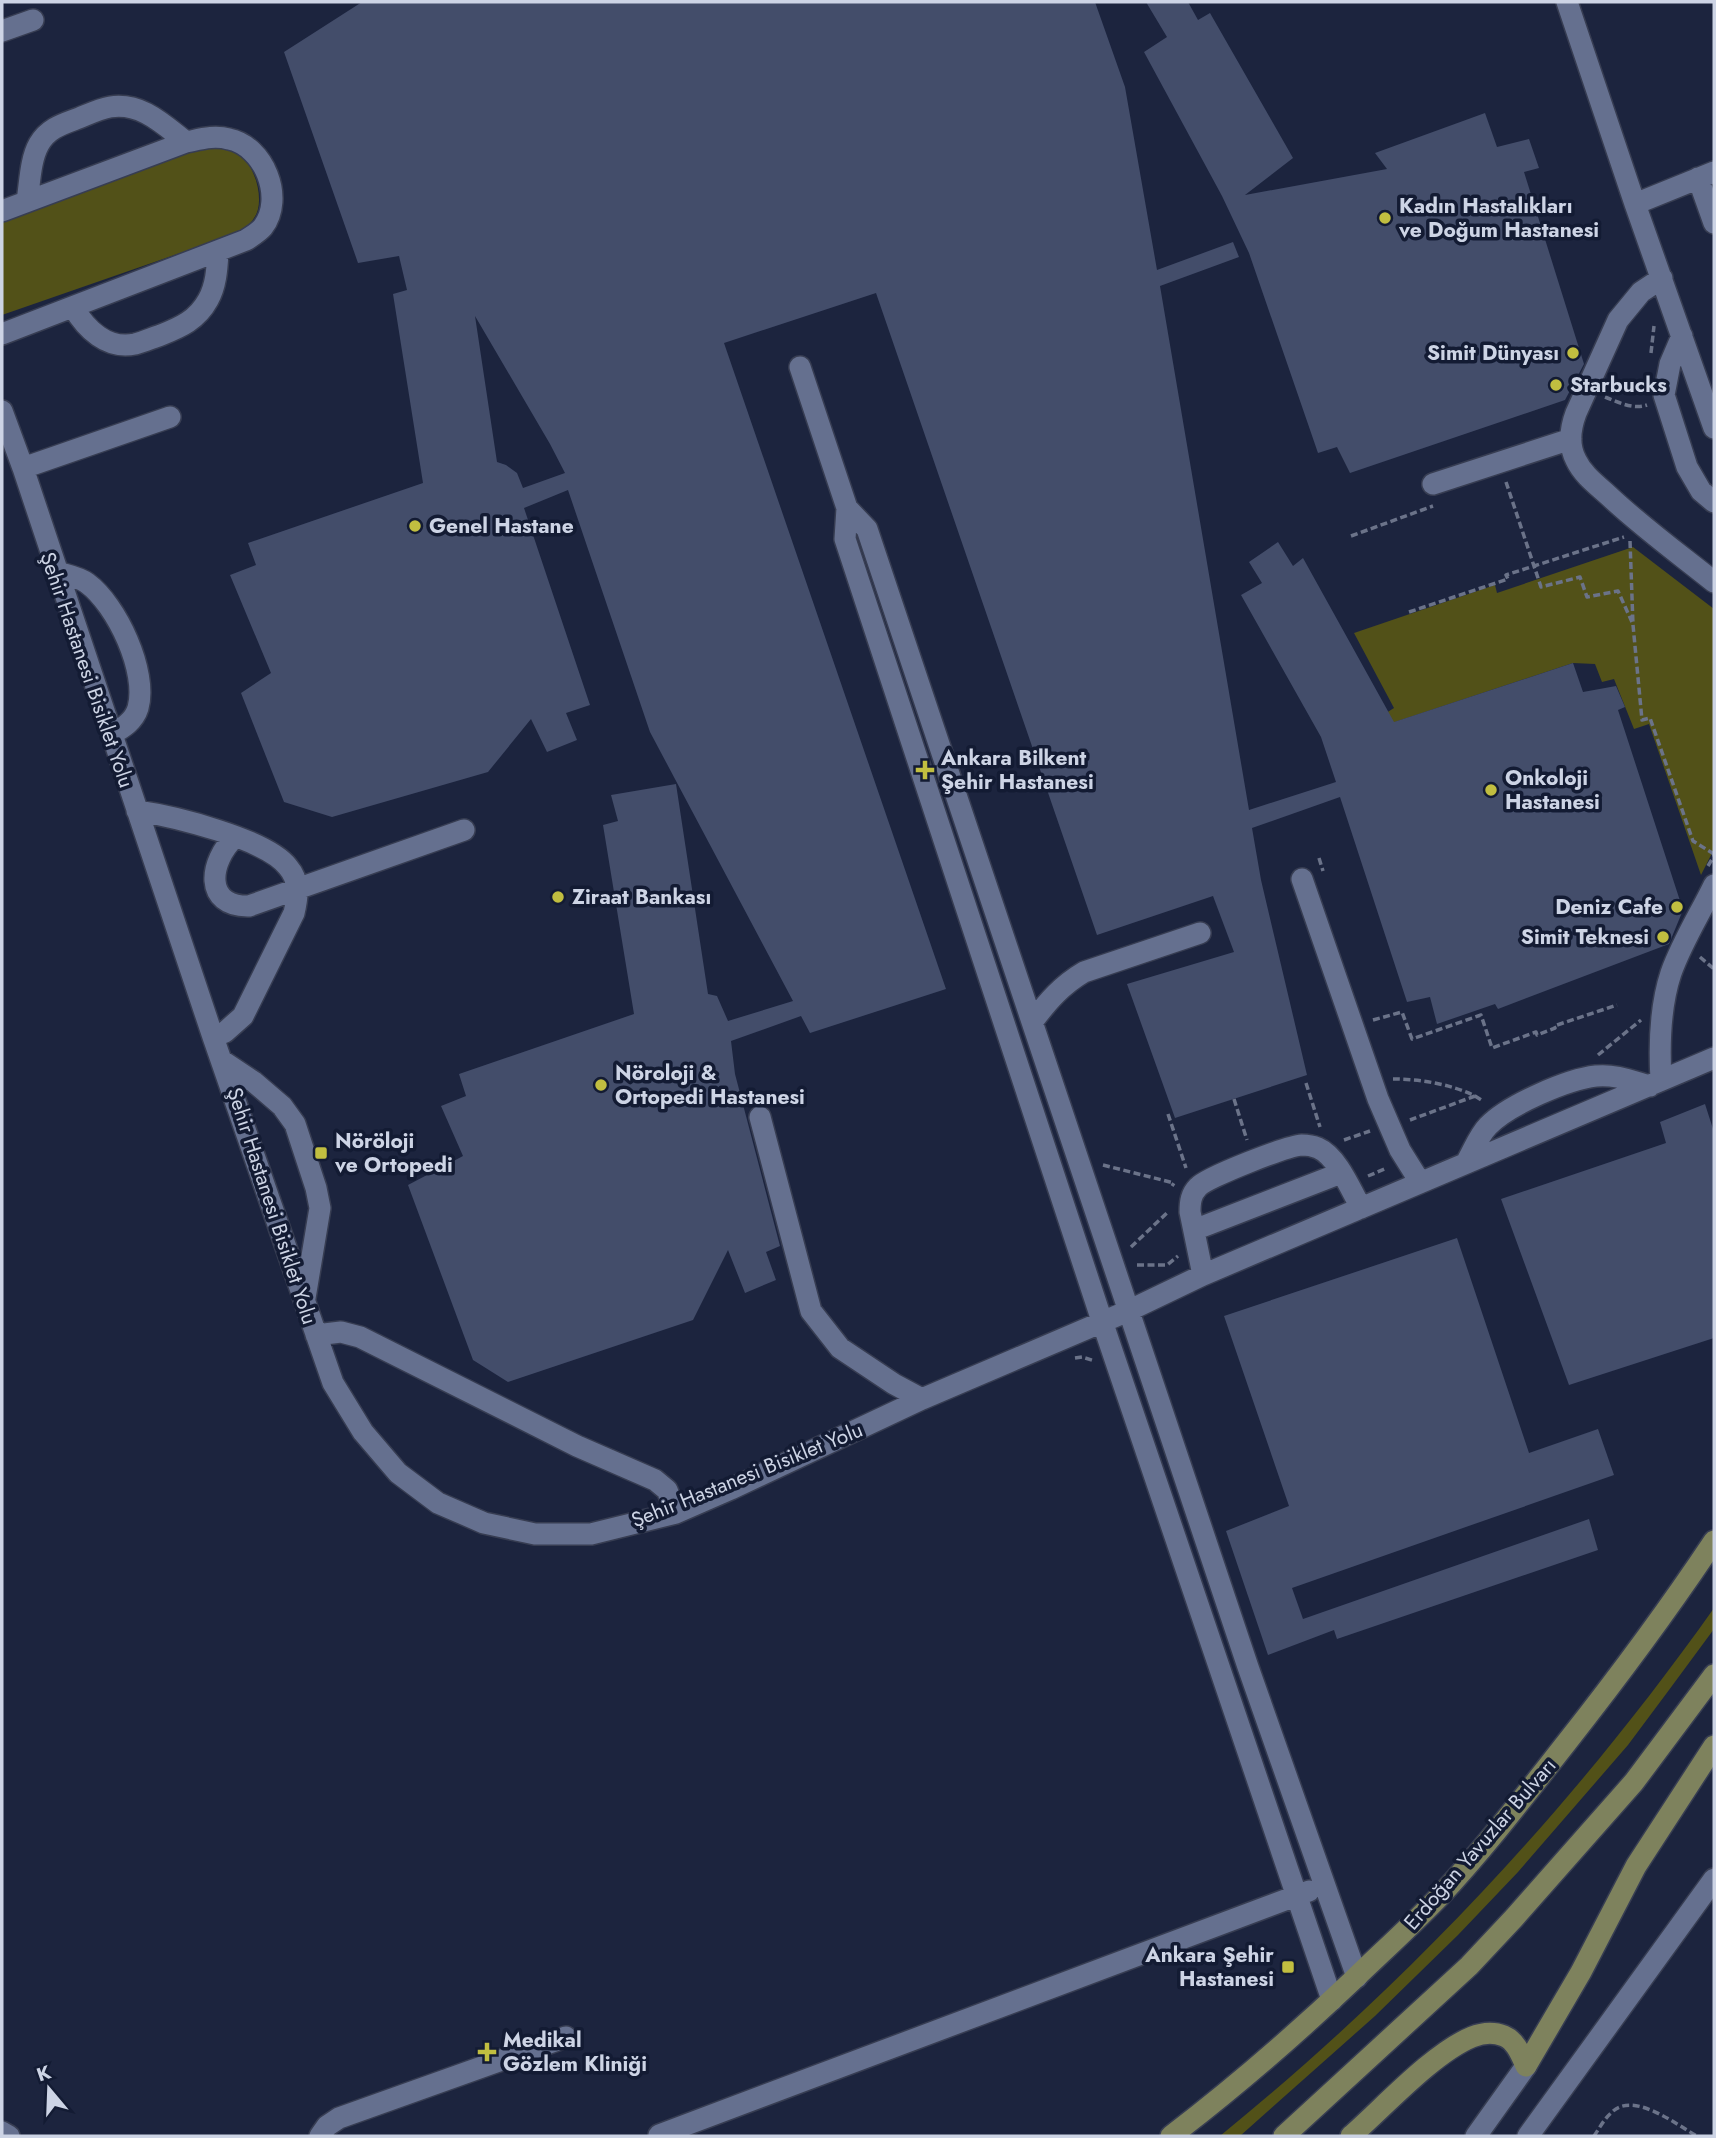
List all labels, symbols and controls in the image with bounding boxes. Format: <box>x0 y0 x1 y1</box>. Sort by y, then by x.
place label: Kadın Hastalıkları ve Doğum Hastanesi <box>1398 191 1599 245</box>
marker: Kadın Hastalıkları ve Doğum Hastanesi <box>1377 210 1393 226</box>
place label: Simit Dünyası <box>1427 338 1559 368</box>
marker: Simit Dünyası <box>1565 345 1581 361</box>
place label: Starbucks <box>1570 370 1667 400</box>
marker: Starbucks <box>1548 377 1564 393</box>
place label: Genel Hastane <box>429 511 574 541</box>
marker: Genel Hastane <box>407 518 423 534</box>
street label: Şehir Hastanesi Bisiklet Yolu <box>33 548 141 792</box>
place label: Ankara Bilkent Şehir Hastanesi <box>940 743 1094 797</box>
marker: Ankara Bilkent Şehir Hastanesi <box>915 760 935 780</box>
place label: Onkoloji Hastanesi <box>1505 763 1600 817</box>
marker: Onkoloji Hastanesi <box>1483 782 1499 798</box>
place label: Ziraat Bankası <box>572 882 711 912</box>
marker: Ziraat Bankası <box>550 889 566 905</box>
place label: Deniz Cafe <box>1555 892 1663 922</box>
marker: Deniz Cafe <box>1669 899 1685 915</box>
place label: Simit Teknesi <box>1521 922 1649 952</box>
marker: Simit Teknesi <box>1655 929 1671 945</box>
place label: Nöroloji & Ortopedi Hastanesi <box>615 1058 805 1112</box>
marker: Nöroloji & Ortopedi Hastanesi <box>593 1077 609 1093</box>
street label: Şehir Hastanesi Bisiklet Yolu <box>220 1084 324 1328</box>
place label: Nöröloji ve Ortopedi <box>334 1126 453 1180</box>
marker: Nöröloji ve Ortopedi <box>313 1145 329 1161</box>
street label: Şehir Hastanesi Bisiklet Yolu <box>627 1415 867 1535</box>
street label: Erdoğan Yavuzlar Bulvarı <box>1397 1751 1563 1937</box>
place label: Ankara Şehir Hastanesi <box>1144 1940 1274 1994</box>
marker: Ankara Şehir Hastanesi <box>1280 1959 1296 1975</box>
place label: Medikal Gözlem Kliniği <box>503 2025 647 2079</box>
marker: Medikal Gözlem Kliniği <box>477 2042 497 2062</box>
north arrow <box>14 2054 84 2124</box>
text: K <box>33 2058 55 2088</box>

